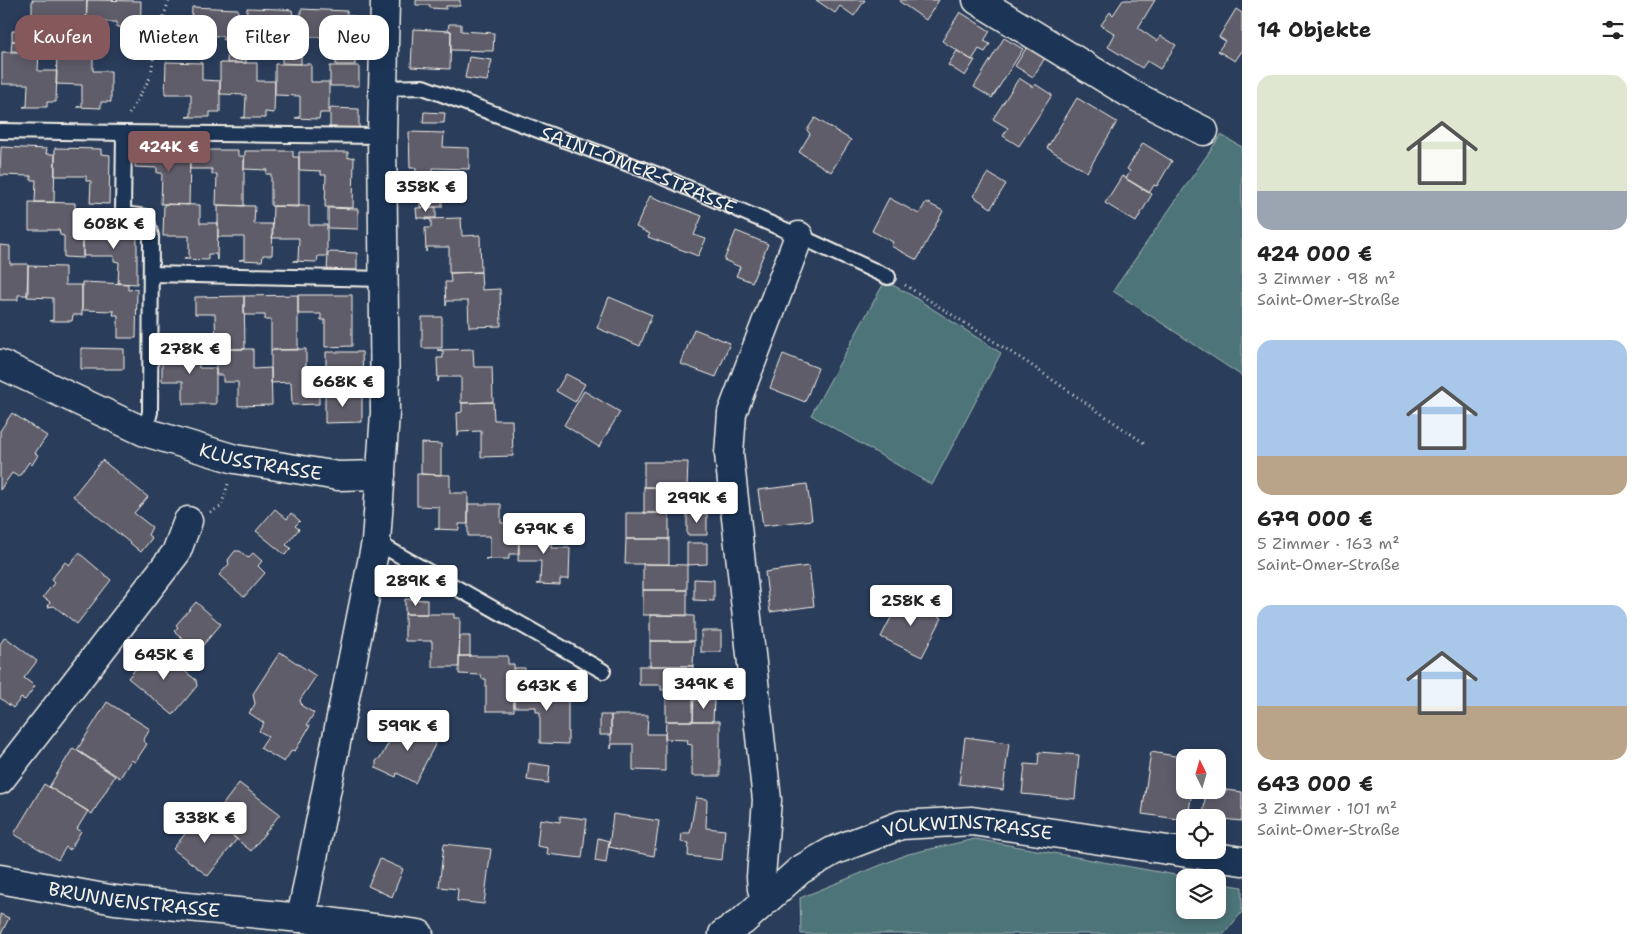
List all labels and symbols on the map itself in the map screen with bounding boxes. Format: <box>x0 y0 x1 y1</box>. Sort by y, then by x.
street label: SAINT-OMER-STRASSE <box>537 120 740 220</box>
pin: 424K € <box>128 130 210 173</box>
pin: 358K € <box>385 170 467 213</box>
pin: 608K € <box>73 208 155 250</box>
pin: 278K € <box>149 332 231 375</box>
pin: 668K € <box>302 366 384 408</box>
street label: KLUSSTRASSE <box>196 437 324 486</box>
pin: 299K € <box>656 482 738 524</box>
pin: 679K € <box>503 512 585 555</box>
pin: 289K € <box>375 564 457 607</box>
pin: 258K € <box>870 584 952 627</box>
pin: 645K € <box>123 638 205 681</box>
pin: 349K € <box>663 668 745 710</box>
pin: 643K € <box>506 670 588 712</box>
pin: 599K € <box>367 710 449 752</box>
north arrow <box>1176 749 1226 799</box>
pin: 338K € <box>164 802 246 844</box>
street label: VOLKWINSTRASSE <box>879 808 1054 845</box>
street label: BRUNNENSTRASSE <box>46 876 221 923</box>

